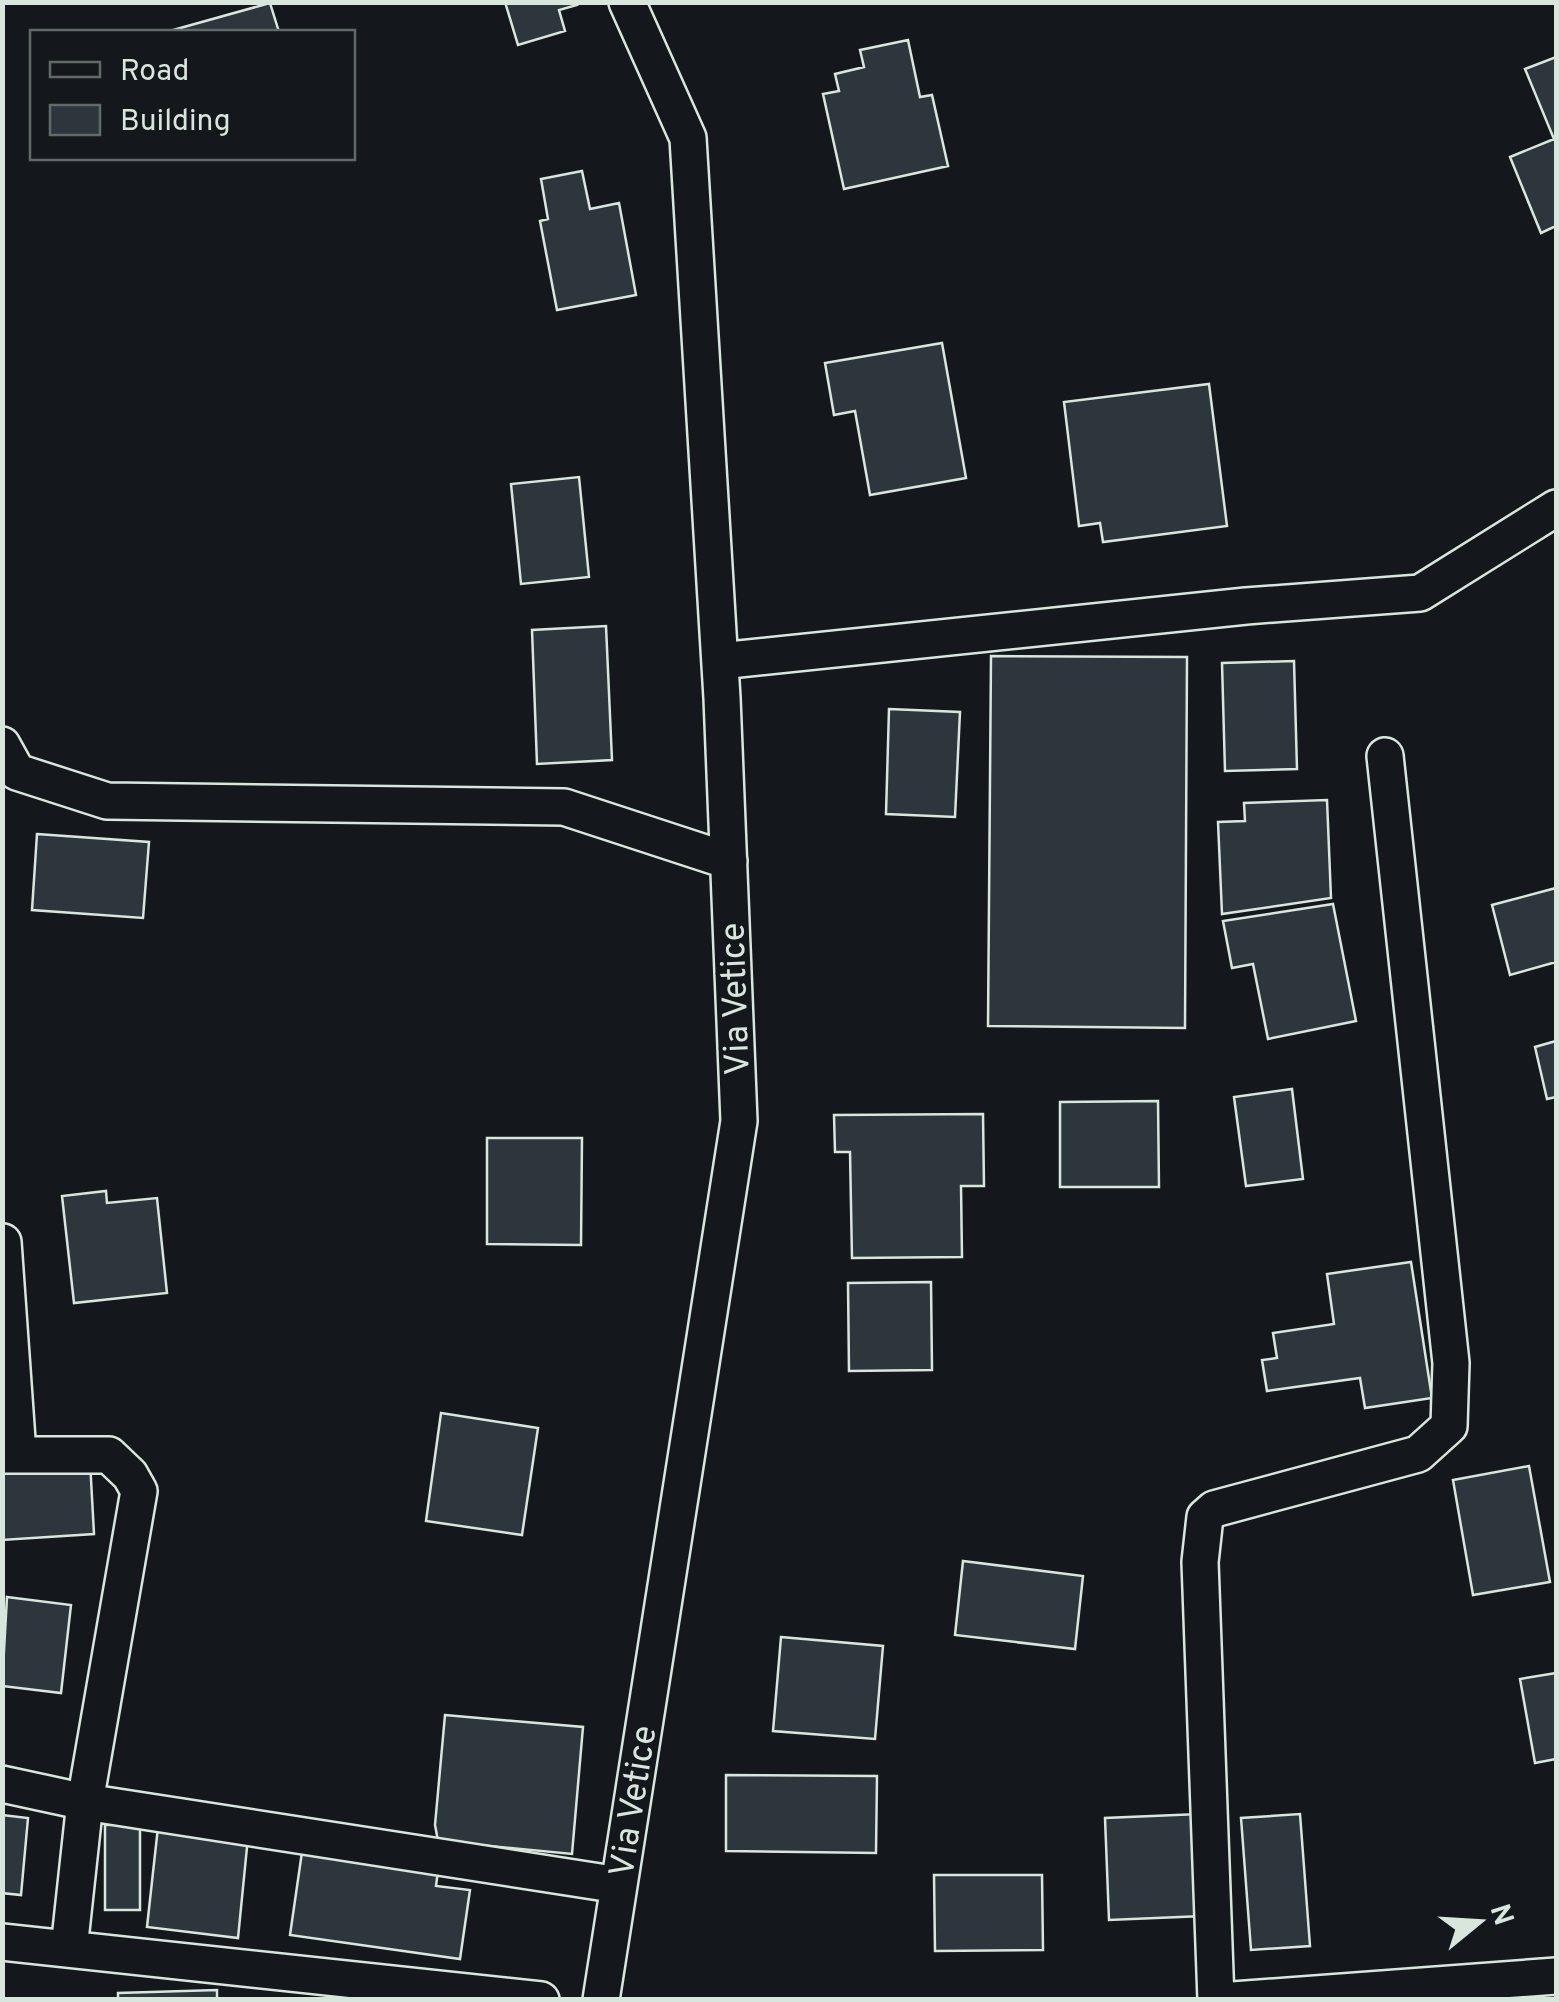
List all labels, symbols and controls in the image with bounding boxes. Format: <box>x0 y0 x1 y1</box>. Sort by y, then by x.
legend <box>30 30 355 160</box>
text: Road <box>120 54 189 91</box>
text: Building <box>120 104 231 141</box>
street label: Via Vetice <box>712 922 762 1076</box>
street label: Via Vetice <box>601 1722 669 1880</box>
north arrow <box>1429 1872 1529 1972</box>
text: N <box>1480 1900 1520 1930</box>

